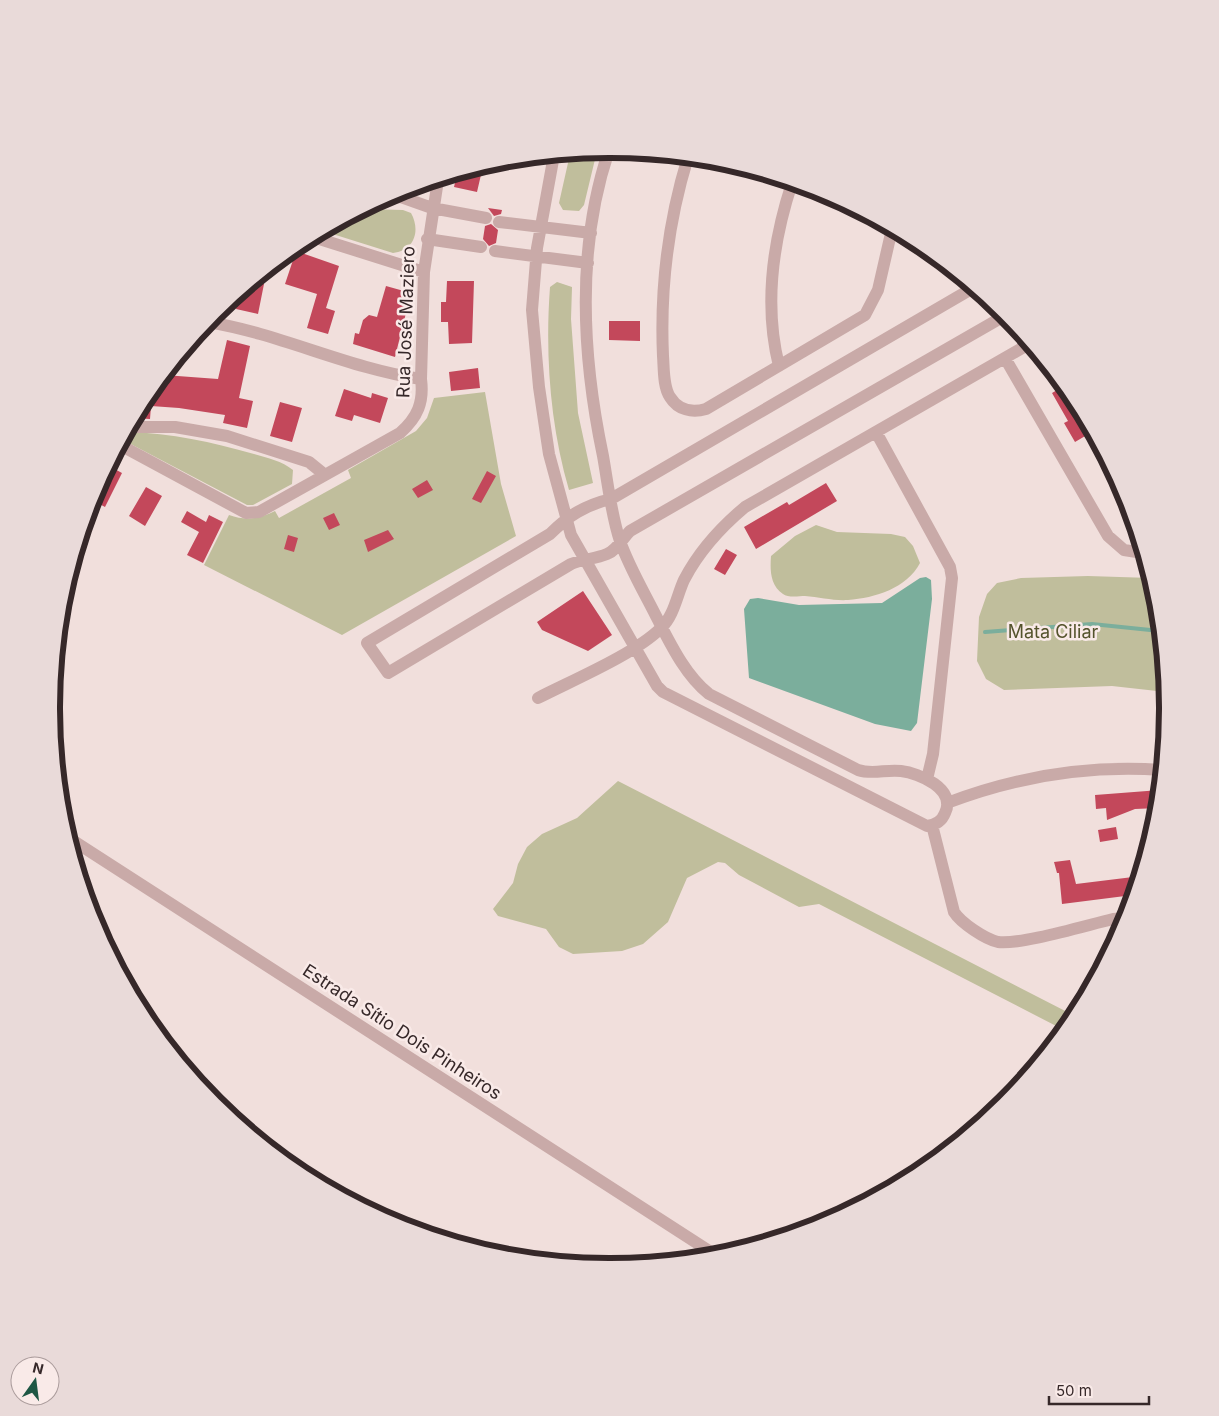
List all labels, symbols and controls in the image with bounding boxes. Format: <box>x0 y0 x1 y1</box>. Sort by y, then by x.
street label: Rua José Maziero <box>392 246 419 398</box>
park label: Mata Ciliar <box>1008 621 1099 642</box>
street label: Estrada Sítio Dois Pinheiros <box>299 959 506 1104</box>
north arrow <box>10 1356 60 1406</box>
text: N <box>31 1358 45 1377</box>
scale bar <box>1049 1374 1149 1406</box>
text: 50 m <box>1056 1381 1092 1400</box>

